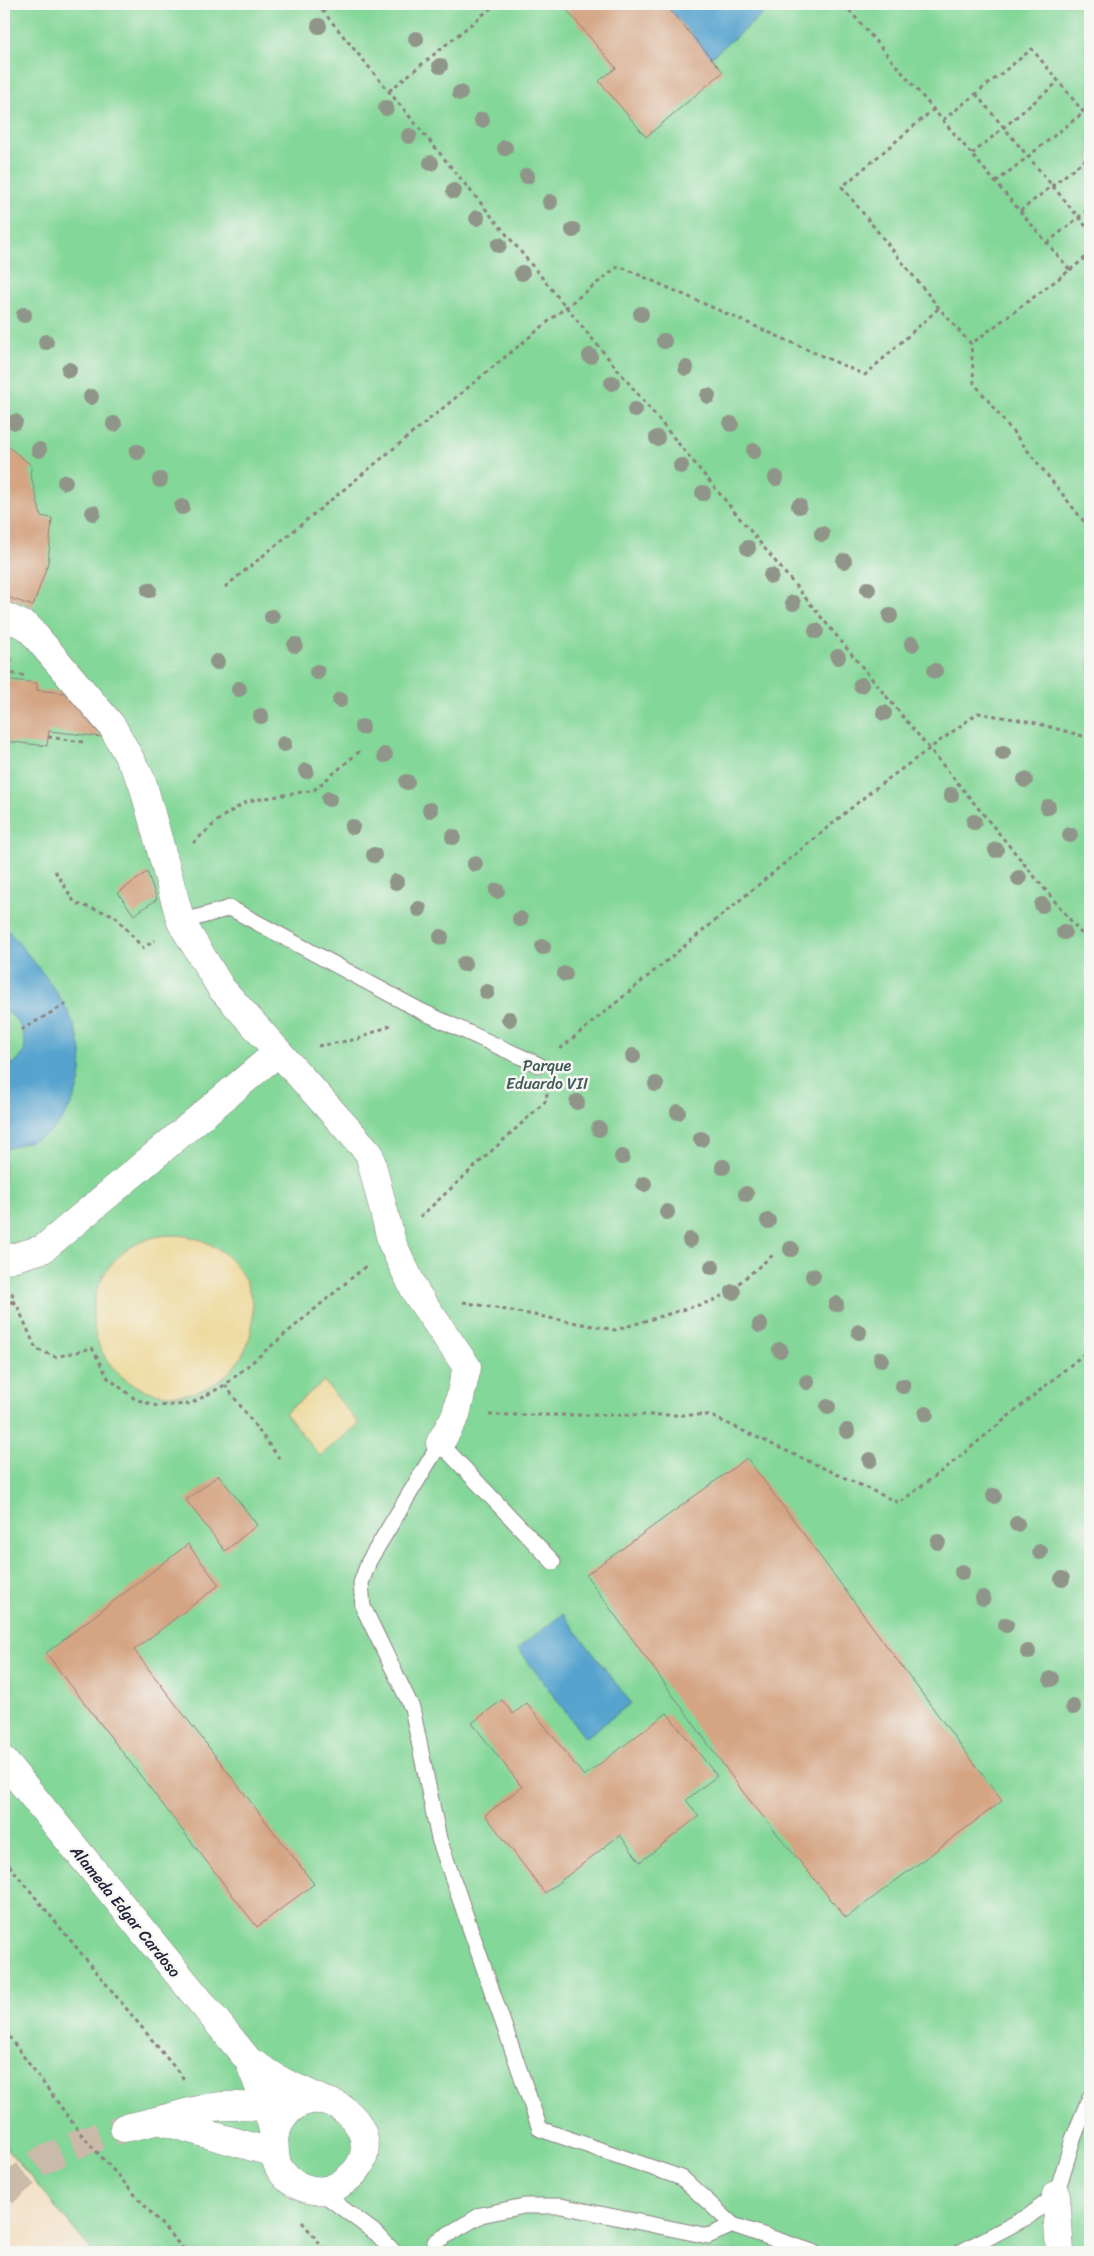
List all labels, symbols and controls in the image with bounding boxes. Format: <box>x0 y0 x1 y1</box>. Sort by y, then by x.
park label: Parque Eduardo VII <box>506 1051 588 1098</box>
street label: Alameda Edgar Cardoso <box>62 1838 188 1984</box>

